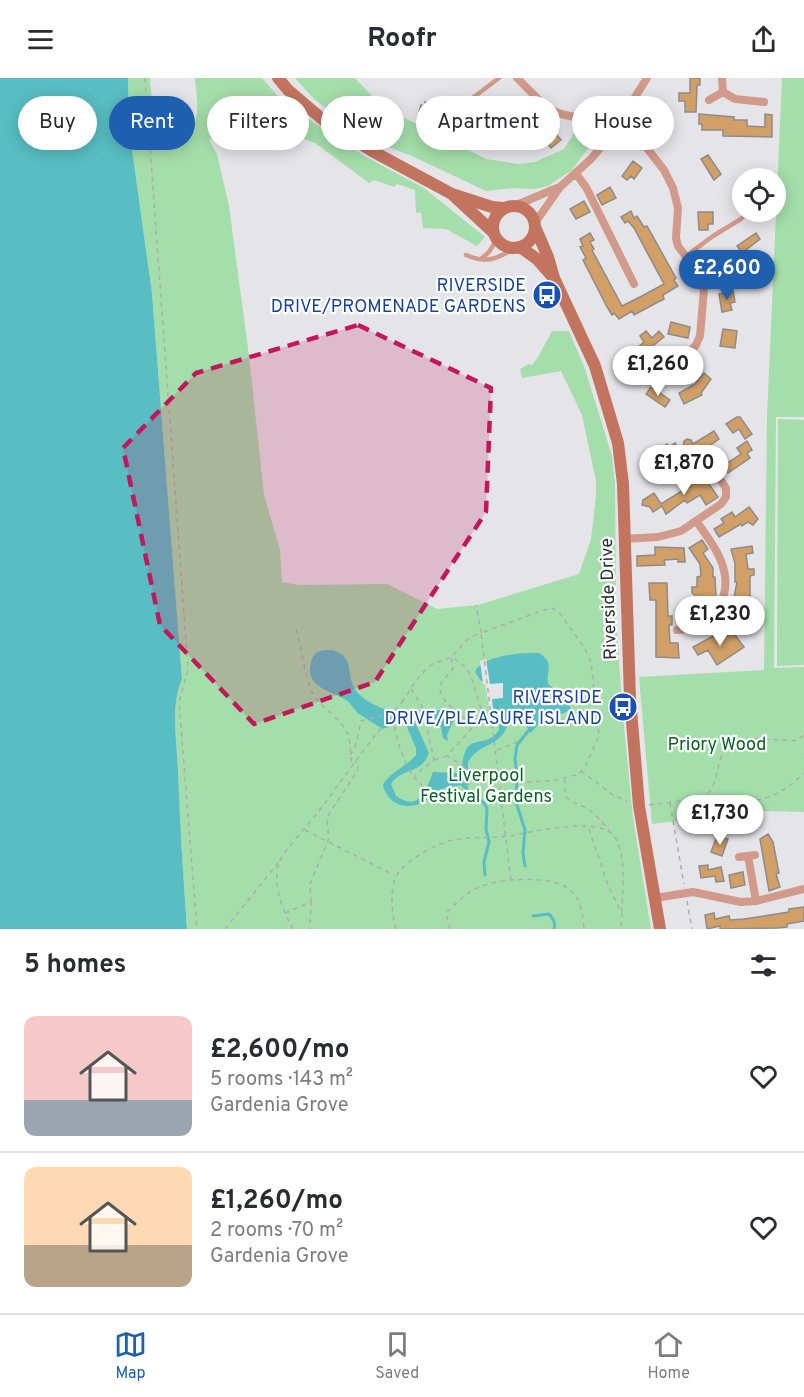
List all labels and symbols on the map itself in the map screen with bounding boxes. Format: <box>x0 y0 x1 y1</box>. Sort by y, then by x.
pin: £2,600 <box>678 250 776 301</box>
place label: RIVERSIDE DRIVE/PROMENADE GARDENS <box>271 275 526 319</box>
bus stop icon: RIVERSIDE DRIVE/PROMENADE GARDENS <box>531 279 563 311</box>
pin: £1,260 <box>609 346 707 397</box>
pin: £1,870 <box>635 445 733 496</box>
street label: Riverside Drive <box>596 538 623 660</box>
pin: £1,230 <box>671 596 769 647</box>
place label: RIVERSIDE DRIVE/PLEASURE ISLAND <box>385 687 602 731</box>
bus stop icon: RIVERSIDE DRIVE/PLEASURE ISLAND <box>607 691 639 723</box>
park label: Priory Wood <box>668 734 766 757</box>
park label: Liverpool Festival Gardens <box>420 765 552 809</box>
pin: £1,730 <box>671 795 769 846</box>

